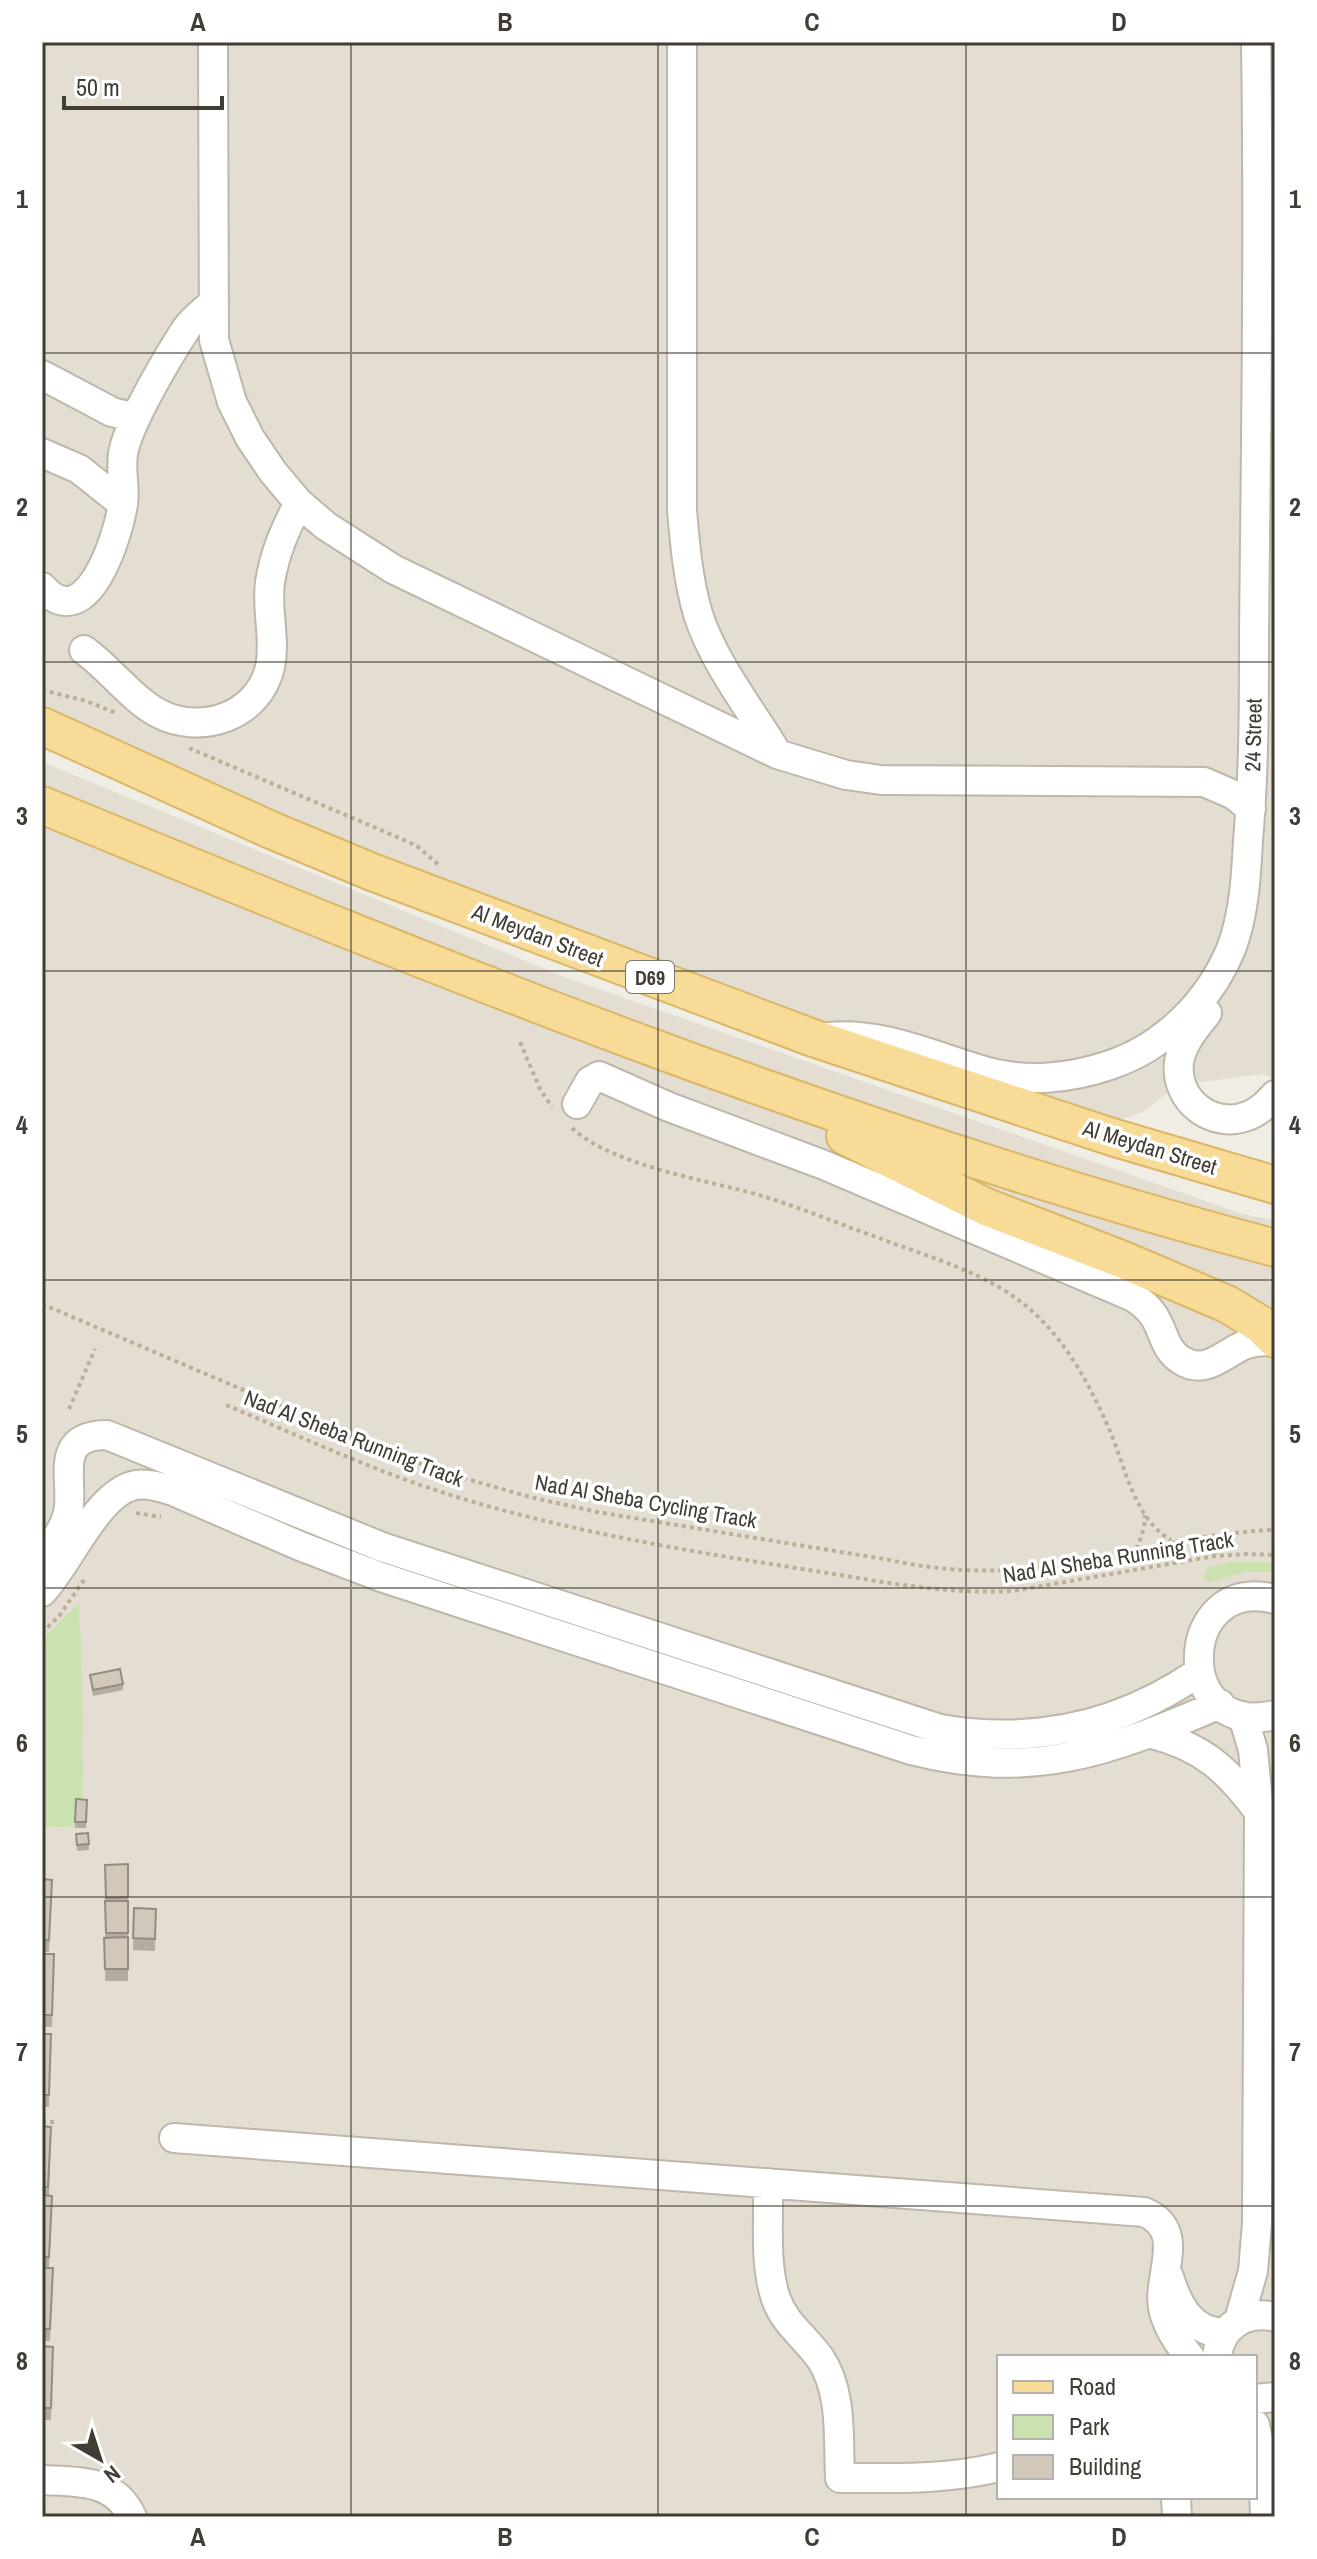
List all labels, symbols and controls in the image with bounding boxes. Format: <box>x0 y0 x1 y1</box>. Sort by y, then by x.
text: A <box>190 4 206 39</box>
text: B <box>497 4 513 39</box>
text: C <box>804 4 820 39</box>
text: D <box>1111 4 1127 39</box>
scale bar <box>64 60 222 110</box>
text: 50 m <box>76 71 120 103</box>
text: 1 <box>16 181 28 216</box>
text: 1 <box>1289 181 1301 216</box>
text: 2 <box>16 489 28 524</box>
text: 2 <box>1289 489 1301 524</box>
street label: 24 Street <box>1237 698 1269 772</box>
text: 3 <box>16 798 28 833</box>
text: 3 <box>1289 798 1301 833</box>
street label: Al Meydan Street <box>467 896 608 974</box>
road number: D69 <box>626 961 674 993</box>
text: 4 <box>16 1107 28 1142</box>
text: 4 <box>1289 1107 1301 1142</box>
street label: Al Meydan Street <box>1078 1112 1221 1182</box>
street label: Nad Al Sheba Running Track <box>240 1382 469 1494</box>
text: 5 <box>16 1416 28 1451</box>
text: 5 <box>1289 1416 1301 1451</box>
street label: Nad Al Sheba Cycling Track <box>533 1467 760 1535</box>
street label: Nad Al Sheba Running Track <box>1001 1524 1236 1590</box>
text: 6 <box>16 1725 28 1760</box>
text: 6 <box>1289 1725 1301 1760</box>
text: 7 <box>16 2034 28 2069</box>
text: 7 <box>1289 2034 1301 2069</box>
text: 8 <box>16 2343 28 2378</box>
text: 8 <box>1289 2343 1301 2378</box>
legend <box>997 2355 1257 2499</box>
text: Road <box>1069 2370 1116 2402</box>
text: Park <box>1069 2410 1110 2442</box>
north arrow <box>60 2419 140 2499</box>
text: Building <box>1069 2450 1141 2482</box>
text: N <box>98 2459 127 2490</box>
text: A <box>190 2519 206 2554</box>
text: B <box>497 2519 513 2554</box>
text: C <box>804 2519 820 2554</box>
text: D <box>1111 2519 1127 2554</box>

